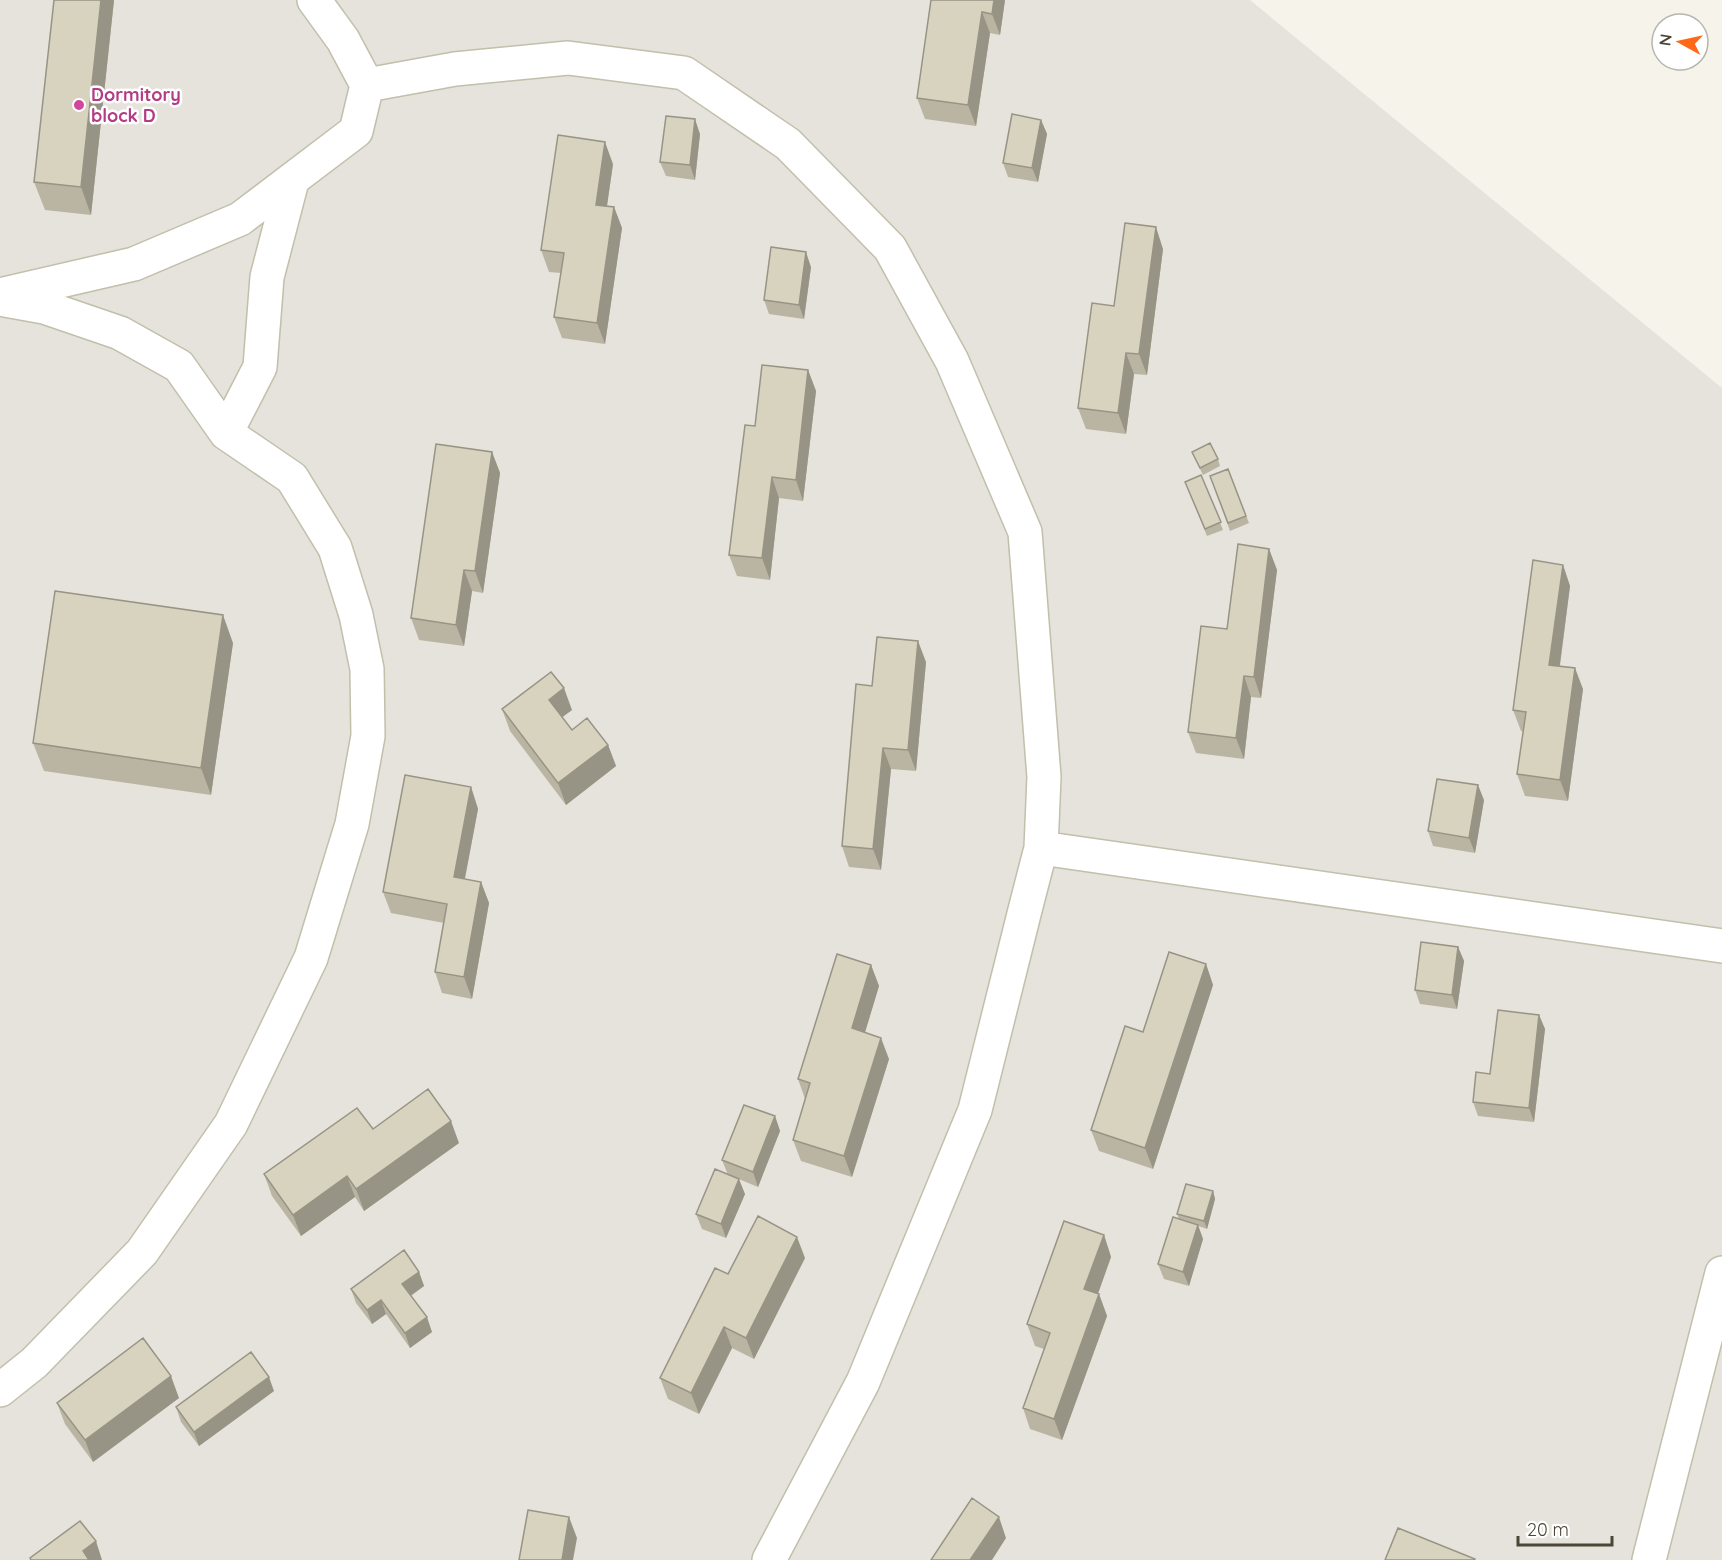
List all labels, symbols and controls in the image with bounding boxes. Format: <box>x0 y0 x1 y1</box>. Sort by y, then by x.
north arrow <box>1650 12 1710 72</box>
text: N <box>1654 33 1676 47</box>
place label: Dormitory block D <box>91 83 181 127</box>
marker: Dormitory block D <box>72 98 86 112</box>
scale bar <box>1518 1509 1612 1547</box>
text: 20 m <box>1527 1518 1569 1541</box>

